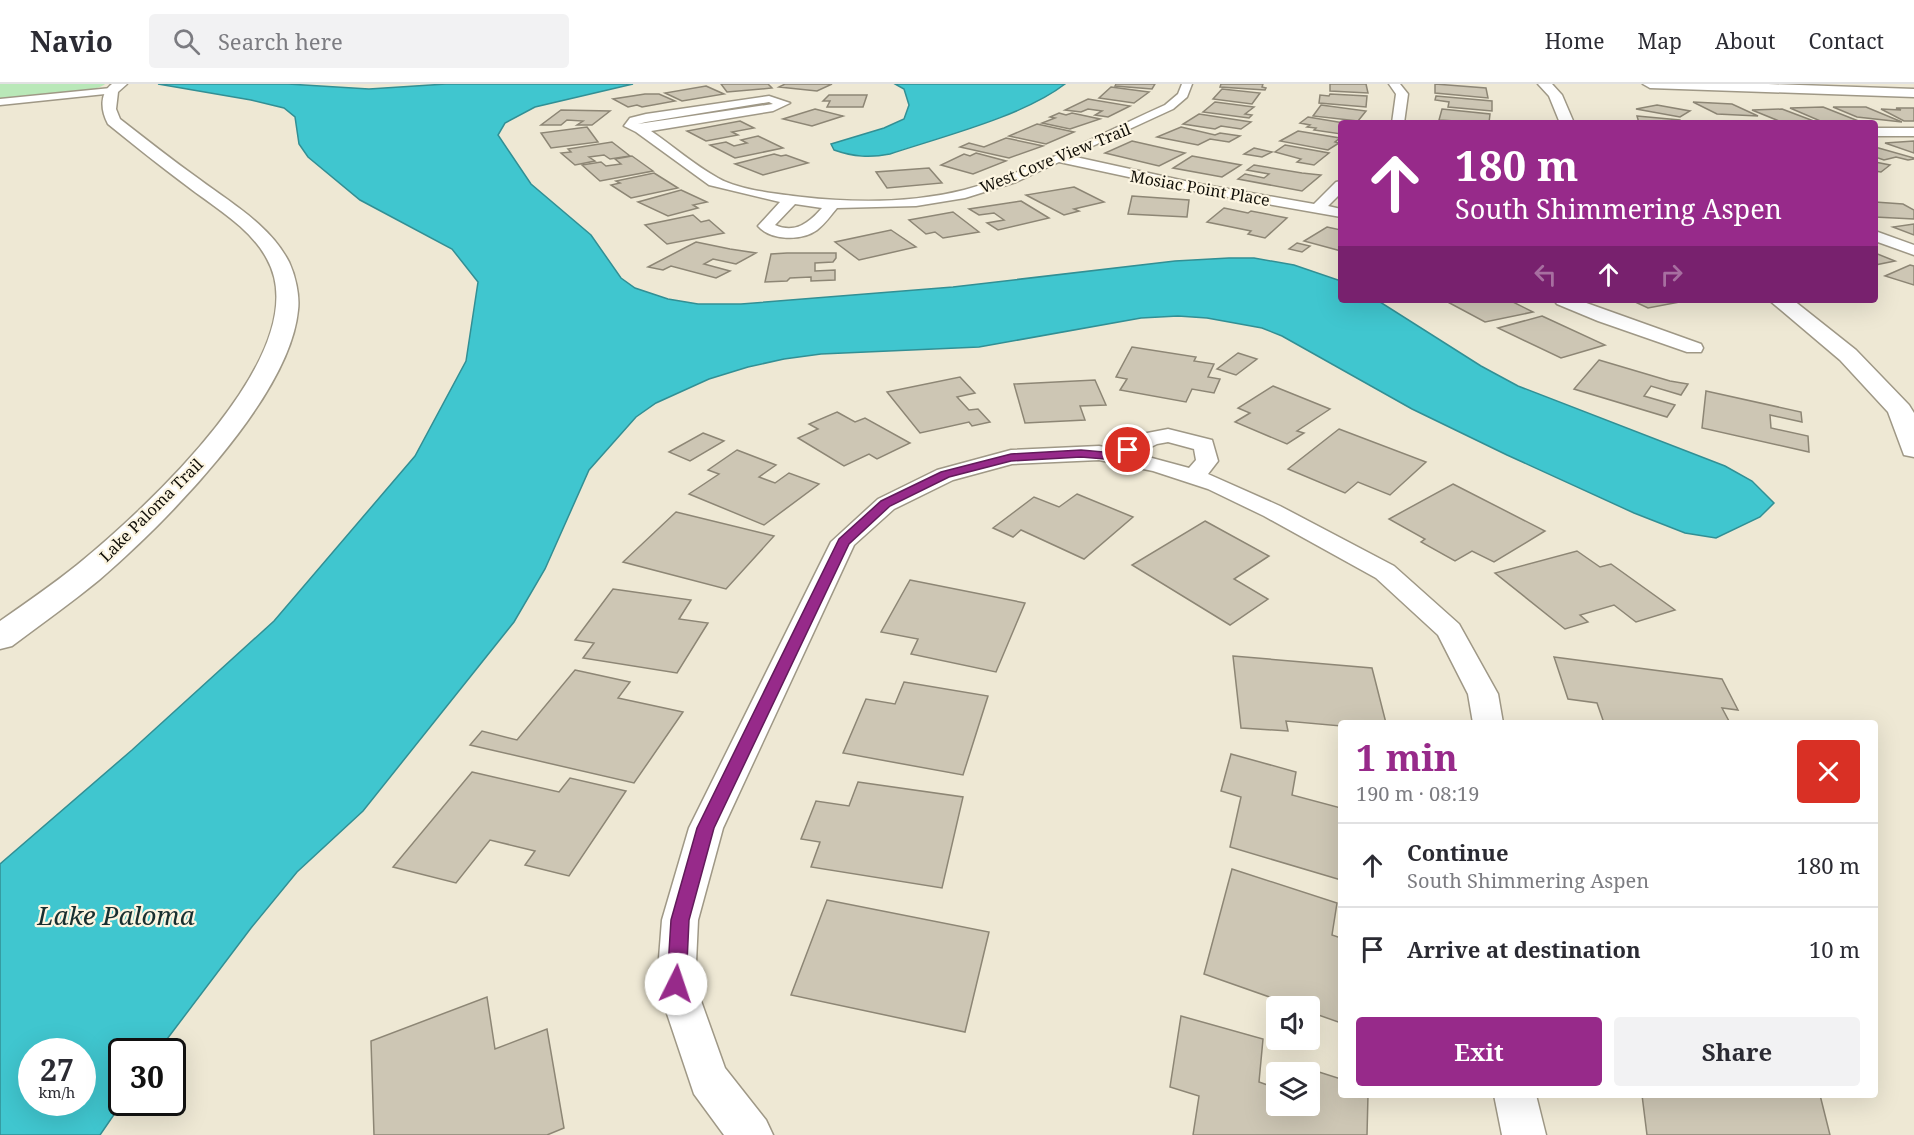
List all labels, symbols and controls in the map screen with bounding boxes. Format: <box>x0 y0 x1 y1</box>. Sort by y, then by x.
search box <box>149 14 569 68</box>
text: Navio <box>30 22 113 60</box>
icon: search <box>170 25 203 58</box>
text: Search here <box>218 26 343 56</box>
text: Home <box>1545 27 1605 55</box>
text: Map <box>1638 27 1682 55</box>
text: About <box>1715 27 1776 55</box>
text: Contact <box>1809 27 1884 55</box>
street label: West Cove View Trail <box>976 118 1134 198</box>
text: 180 m <box>1455 136 1579 193</box>
icon: ahead <box>1356 144 1434 222</box>
street label: Mosiac Point Place <box>1128 165 1272 211</box>
text: South Shimmering Aspen <box>1455 190 1782 227</box>
icon: left <box>1529 258 1562 291</box>
icon: ahead <box>1592 258 1625 291</box>
icon: right <box>1655 258 1688 291</box>
pin <box>1102 424 1153 475</box>
icon: arrive <box>1111 433 1144 466</box>
street label: Lake Paloma Trail <box>94 453 208 567</box>
text: 1 min <box>1356 733 1458 782</box>
button: close <box>1797 740 1860 803</box>
text: 190 m · 08:19 <box>1356 780 1479 807</box>
text: Continue <box>1407 837 1509 867</box>
icon: ahead <box>1356 849 1389 882</box>
text: 180 m <box>1797 850 1860 880</box>
text: South Shimmering Aspen <box>1407 867 1649 894</box>
water label: Lake Paloma <box>36 897 195 933</box>
icon: arrive <box>1356 933 1389 966</box>
text: Arrive at destination <box>1407 934 1641 964</box>
text: 10 m <box>1809 934 1860 964</box>
position arrow <box>644 952 708 1016</box>
map controls <box>1266 996 1320 1116</box>
button: sound <box>1266 996 1320 1050</box>
button: Exit <box>1356 1017 1602 1086</box>
button: Share <box>1614 1017 1860 1086</box>
speed limit sign: 30 <box>108 1038 186 1116</box>
text: 27 <box>40 1049 74 1090</box>
button: layers <box>1266 1062 1320 1116</box>
text: km/h <box>39 1082 75 1102</box>

